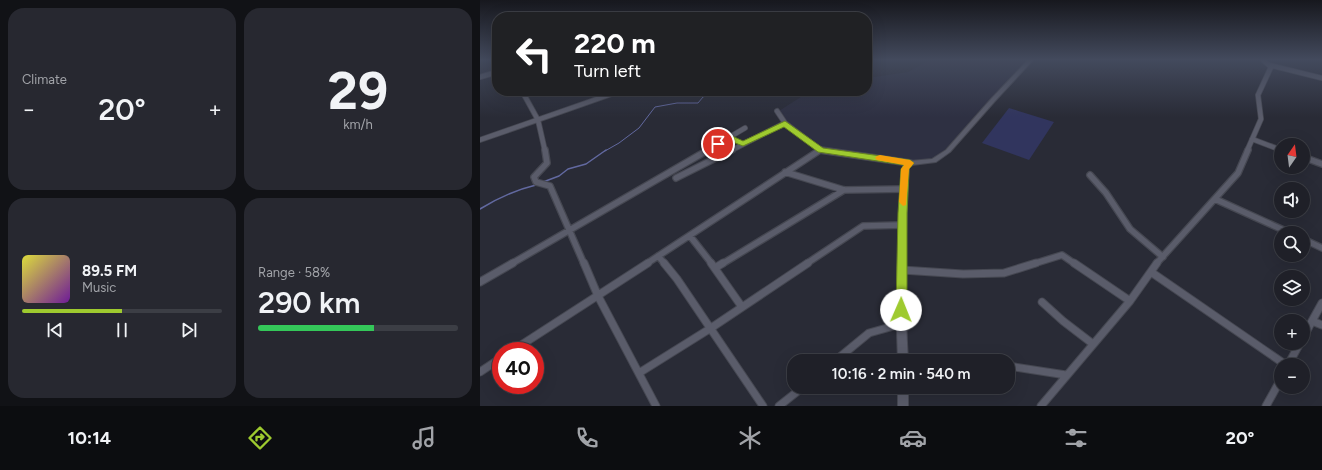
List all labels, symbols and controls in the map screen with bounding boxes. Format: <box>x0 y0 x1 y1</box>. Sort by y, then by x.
text: 220 m <box>574 26 656 60</box>
icon: left <box>508 28 560 80</box>
text: 29 <box>328 60 388 122</box>
text: Turn left <box>574 60 641 82</box>
text: Climate <box>22 72 67 87</box>
text: 20° <box>98 91 146 128</box>
text: − <box>22 96 36 123</box>
text: + <box>208 96 222 123</box>
text: km/h <box>343 117 373 132</box>
pin <box>701 127 735 161</box>
icon: arrive <box>707 133 729 155</box>
north arrow <box>1274 138 1310 174</box>
map controls <box>1274 138 1310 394</box>
button: sound <box>1274 182 1310 218</box>
button: search <box>1274 226 1310 262</box>
text: 89.5 FM <box>82 262 137 280</box>
text: Range · 58% <box>258 265 330 280</box>
button: layers <box>1274 270 1310 306</box>
text: Music <box>82 280 116 295</box>
text: 290 km <box>258 284 360 321</box>
position arrow <box>880 289 922 331</box>
button: + <box>1274 314 1310 350</box>
icon: previous <box>44 319 66 341</box>
icon: pause <box>111 319 133 341</box>
icon: next <box>178 319 200 341</box>
speed limit sign: 40 <box>492 342 544 394</box>
button: − <box>1274 358 1310 394</box>
text: 10:16 · 2 min · 540 m <box>832 365 970 383</box>
icon: directions <box>246 424 274 452</box>
icon: music <box>410 424 438 452</box>
icon: phone <box>573 424 601 452</box>
icon: climate <box>736 424 764 452</box>
icon: car <box>899 424 927 452</box>
icon: filters <box>1062 424 1090 452</box>
text: 10:14 <box>68 427 111 449</box>
text: 20° <box>1225 427 1254 449</box>

